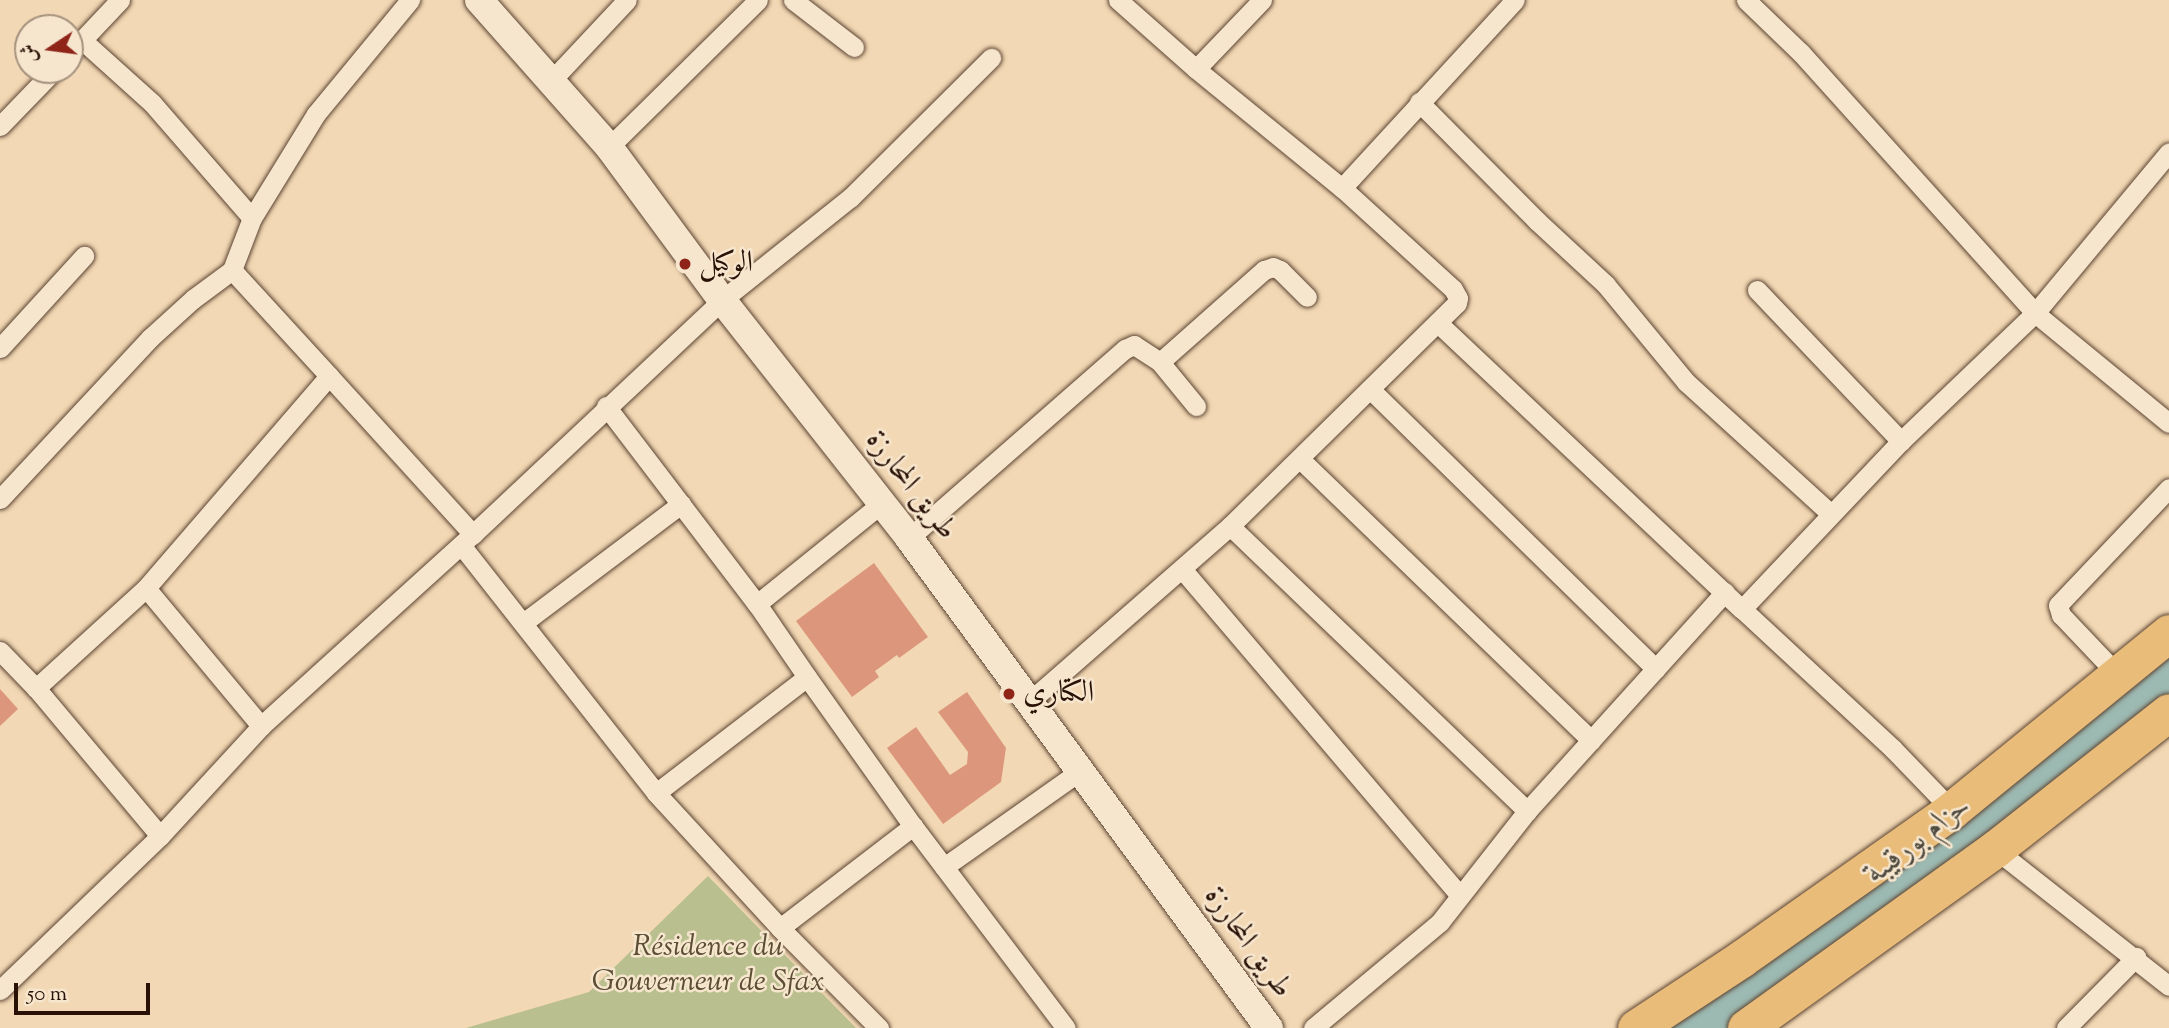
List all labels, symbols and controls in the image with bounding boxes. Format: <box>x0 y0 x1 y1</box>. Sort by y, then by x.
north arrow <box>14 14 84 84</box>
text: ش <box>15 41 45 66</box>
place label: الوكيل <box>699 246 753 282</box>
marker: الوكيل <box>677 256 693 272</box>
street label: طريق المحارزة <box>856 424 964 548</box>
place label: الكتاري <box>1023 676 1094 712</box>
marker: الكتاري <box>1001 686 1017 702</box>
water label: حزام بورقيبة <box>1859 787 1979 893</box>
street label: طريق المحارزة <box>1195 880 1299 1006</box>
park label: Résidence du Gouverneur de Sfax <box>592 930 824 1000</box>
scale bar <box>18 968 154 1012</box>
text: 50 m <box>27 980 67 1010</box>

